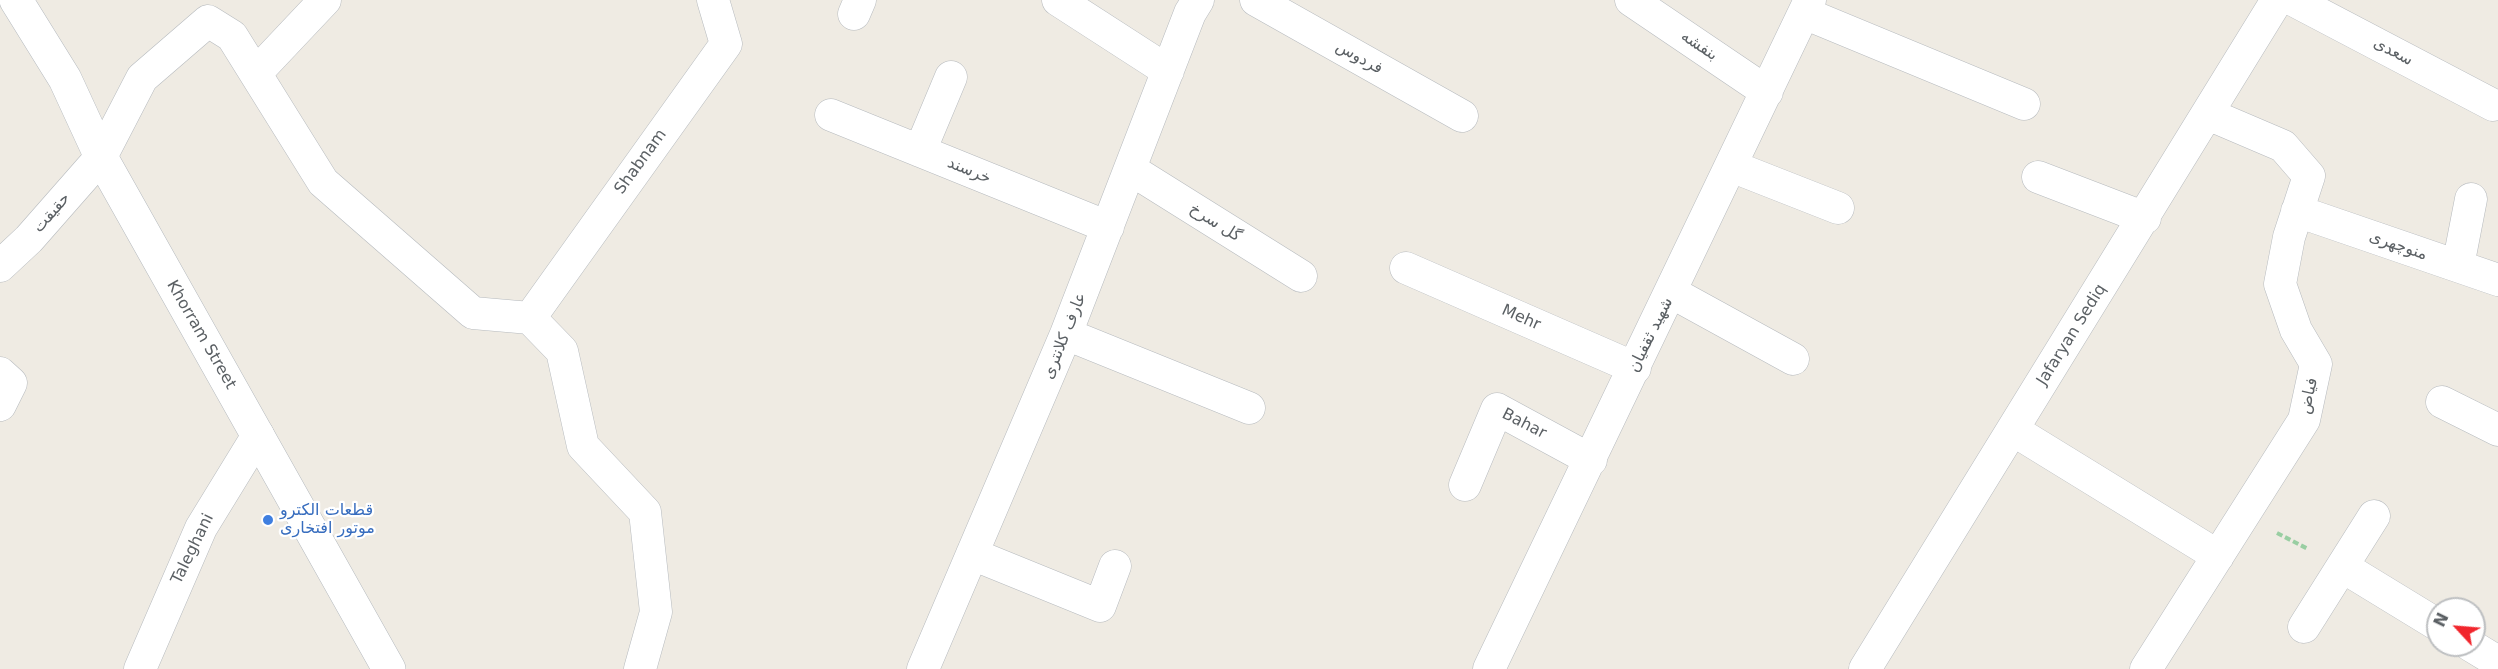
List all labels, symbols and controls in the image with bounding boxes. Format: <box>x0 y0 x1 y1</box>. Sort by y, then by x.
street label: بنفشه <box>1677 27 1721 65</box>
street label: سعدی <box>2370 34 2416 70</box>
street label: فردوس <box>1332 37 1386 79</box>
street label: Shabnam <box>611 126 671 198</box>
street label: خرسند <box>944 154 994 188</box>
street label: حقیقت <box>29 189 75 237</box>
street label: گل سرخ <box>1186 200 1244 246</box>
street label: منوچهری <box>2366 227 2430 265</box>
street label: Khorram Street <box>162 277 240 393</box>
street label: Jafaryan Sediq <box>2033 281 2111 389</box>
street label: عارف کلانتری <box>1039 290 1091 382</box>
street label: شهید ثقفیان <box>1625 294 1677 376</box>
street label: Mehr <box>1499 301 1543 335</box>
street label: فیاض <box>2296 376 2322 416</box>
street label: Bahar <box>1499 405 1549 443</box>
place label: قطعات الکترو موتور افتخاری <box>280 501 375 539</box>
street label: Taleghani <box>168 511 218 587</box>
marker: قطعات الکترو موتور افتخاری <box>261 513 275 527</box>
north arrow <box>2426 597 2486 657</box>
text: N <box>2430 610 2453 630</box>

